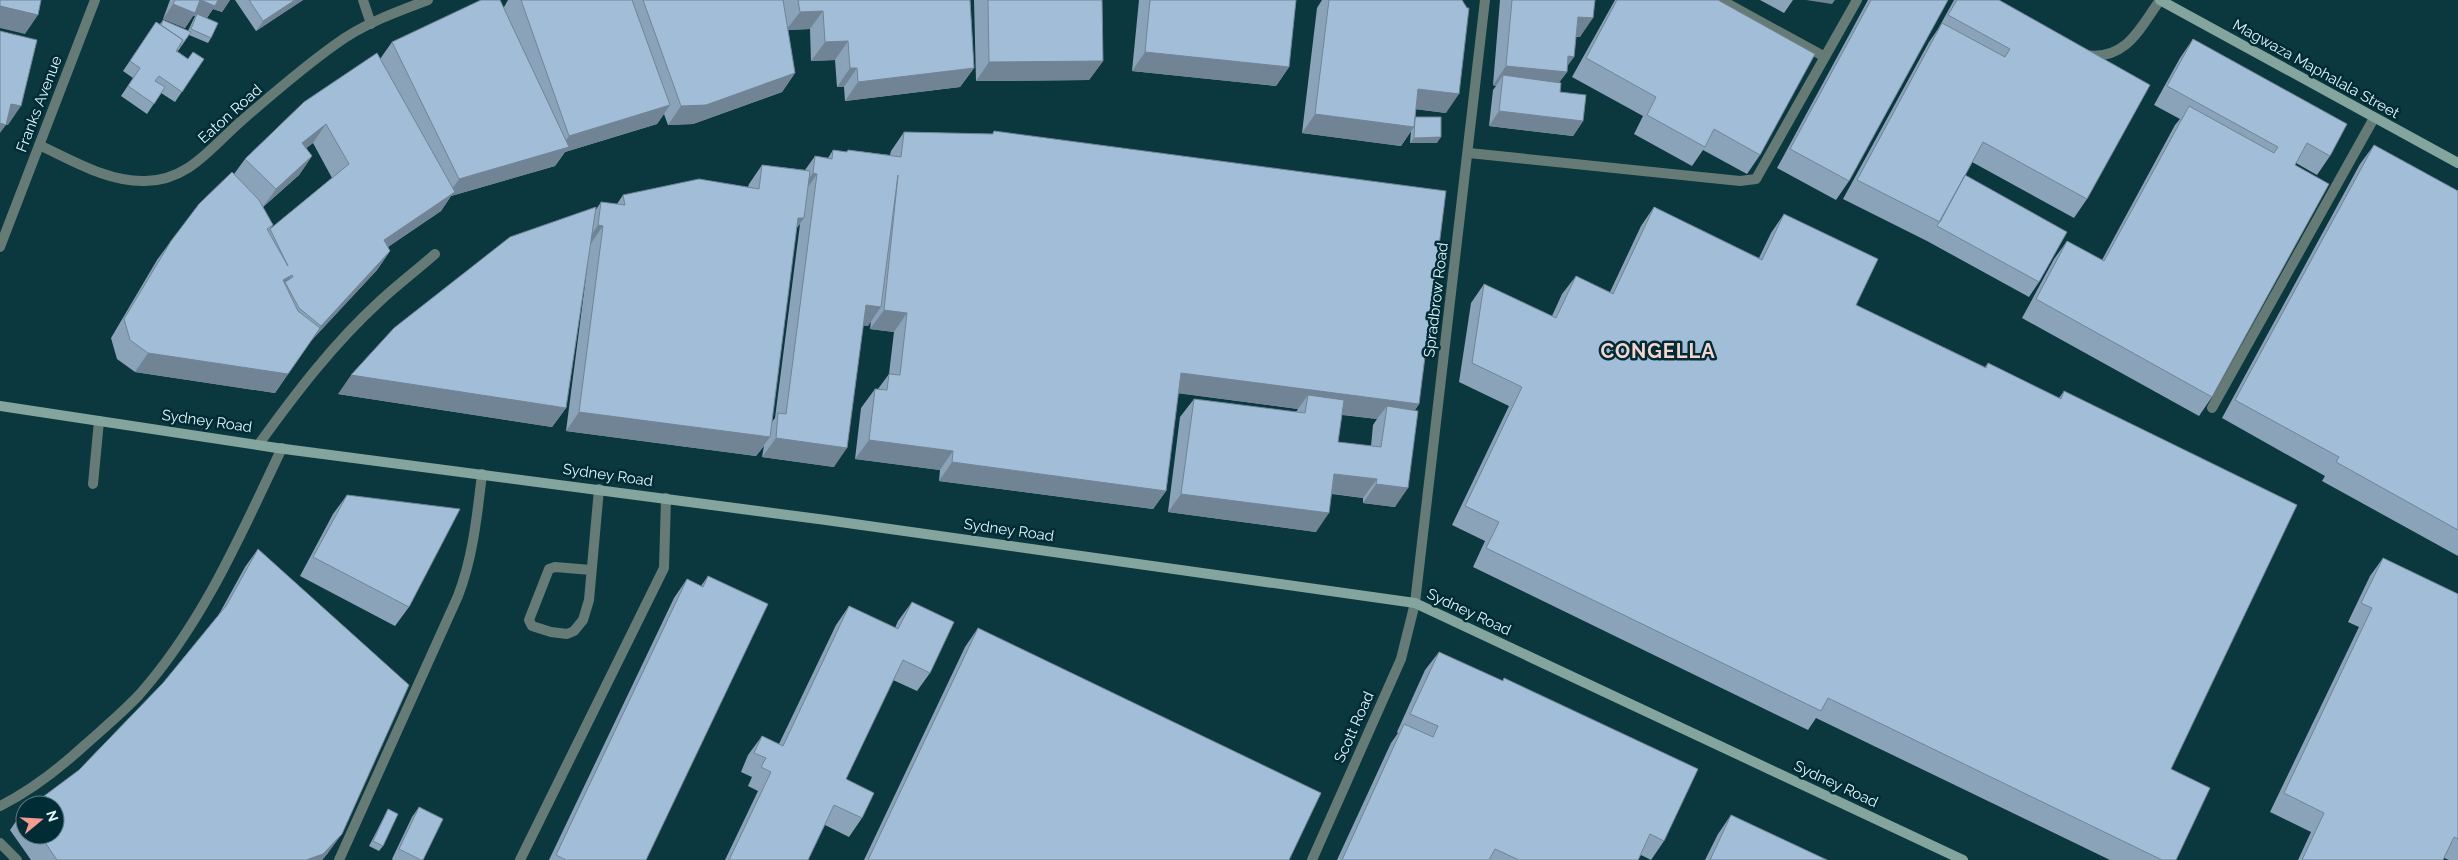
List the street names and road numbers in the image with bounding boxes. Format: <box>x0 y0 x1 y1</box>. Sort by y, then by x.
street label: Magwaza Maphalala Street <box>2230 16 2402 122</box>
street label: Franks Avenue <box>12 53 66 155</box>
street label: Eaton Road <box>194 81 266 147</box>
street label: Spradbrow Road <box>1420 242 1452 358</box>
street label: Sydney Road <box>161 406 253 436</box>
street label: Sydney Road <box>562 460 654 490</box>
street label: Sydney Road <box>963 515 1055 545</box>
street label: Sydney Road <box>1424 585 1514 639</box>
street label: Scott Road <box>1330 689 1378 765</box>
street label: Sydney Road <box>1791 757 1881 811</box>

